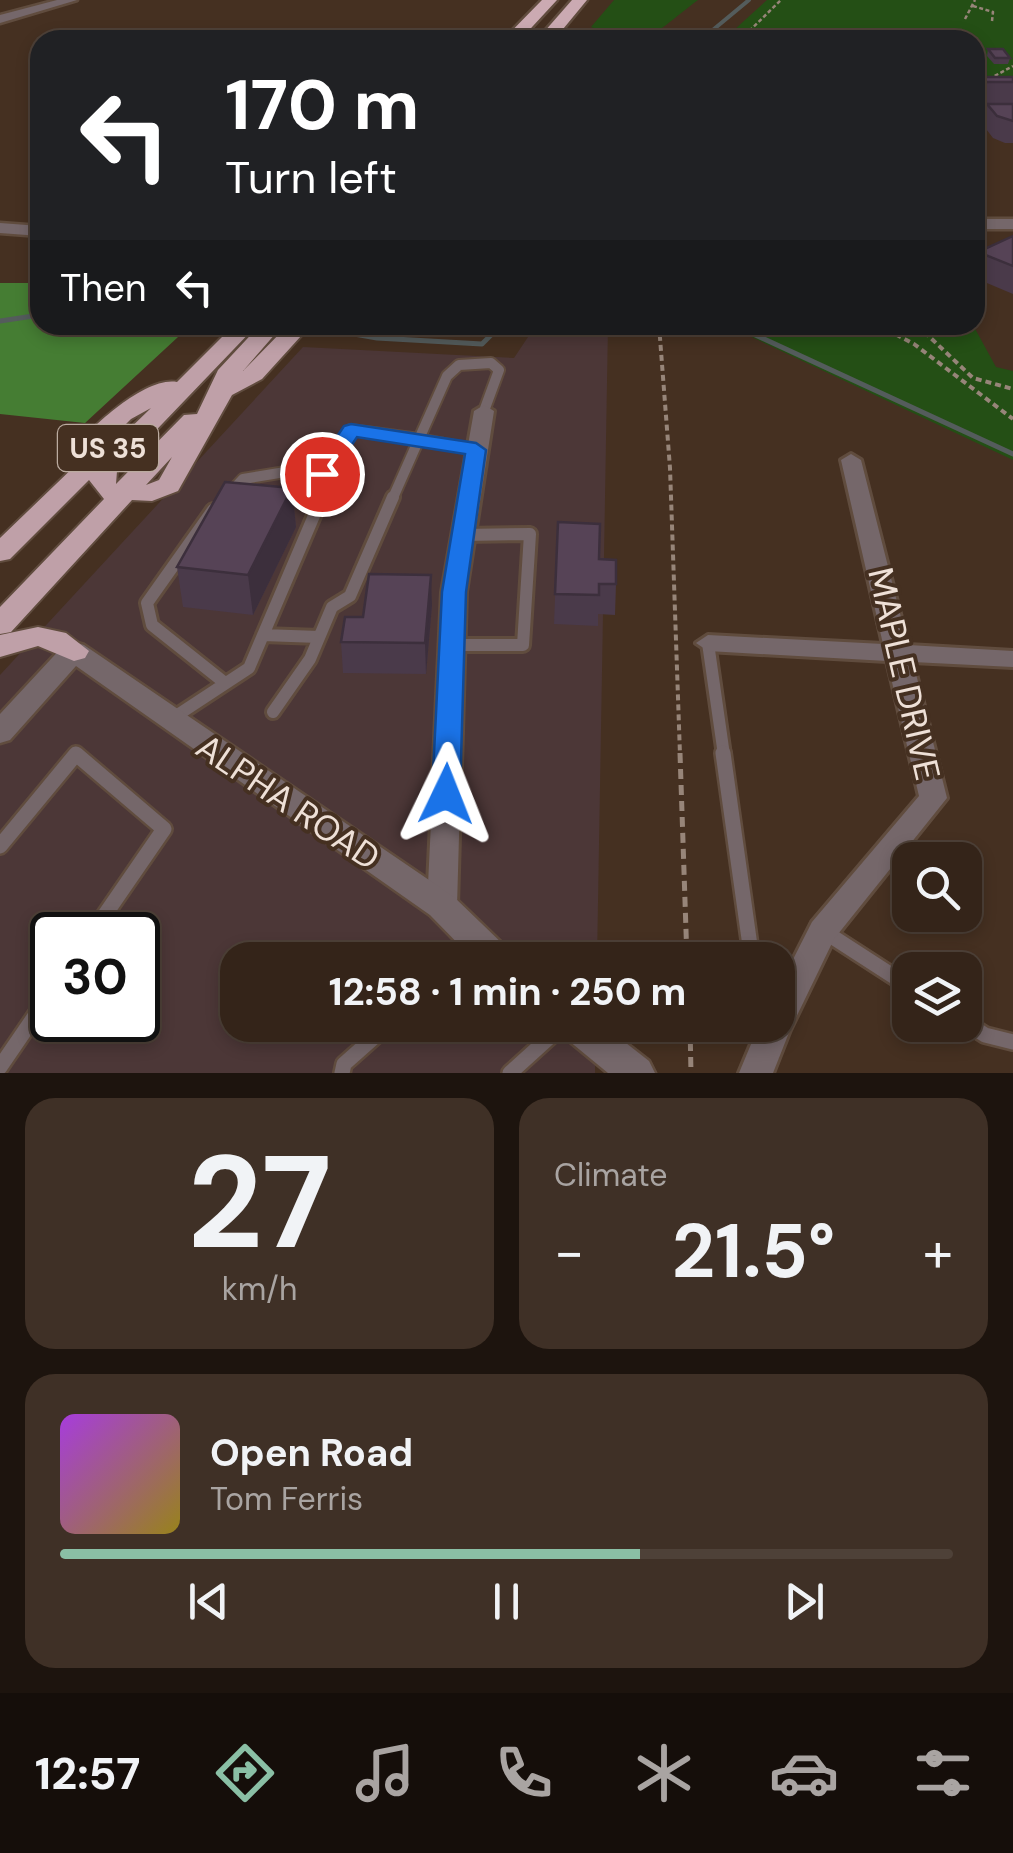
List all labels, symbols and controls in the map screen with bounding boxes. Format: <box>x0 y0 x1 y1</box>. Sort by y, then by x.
text: 170 m <box>225 60 419 151</box>
icon: left <box>60 70 190 200</box>
text: Turn left <box>225 148 397 207</box>
icon: left <box>167 260 222 315</box>
text: Then <box>60 263 147 313</box>
road number: US 35 <box>58 425 158 471</box>
pin <box>280 432 365 517</box>
icon: arrive <box>295 447 350 502</box>
street label: MAPLE DRIVE <box>857 563 951 785</box>
street label: ALPHA ROAD <box>187 724 389 880</box>
position arrow <box>394 742 498 846</box>
map controls <box>892 842 982 1042</box>
button: search <box>892 842 982 932</box>
speed limit sign: 30 <box>30 912 160 1042</box>
button: layers <box>892 952 982 1042</box>
text: 12:58 · 1 min · 250 m <box>329 967 686 1017</box>
text: 27 <box>188 1118 331 1287</box>
text: Climate <box>554 1154 668 1196</box>
text: 21.5° <box>672 1203 835 1300</box>
text: − <box>554 1216 584 1288</box>
text: + <box>923 1216 953 1288</box>
text: km/h <box>222 1268 297 1310</box>
text: Open Road <box>210 1428 413 1478</box>
text: Tom Ferris <box>210 1478 363 1520</box>
icon: previous <box>181 1574 236 1629</box>
icon: pause <box>479 1574 534 1629</box>
icon: next <box>777 1574 832 1629</box>
icon: directions <box>210 1738 280 1808</box>
icon: music <box>350 1738 420 1808</box>
icon: phone <box>489 1738 559 1808</box>
icon: climate <box>629 1738 699 1808</box>
icon: car <box>769 1738 839 1808</box>
icon: filters <box>908 1738 978 1808</box>
text: 12:57 <box>35 1744 140 1803</box>

